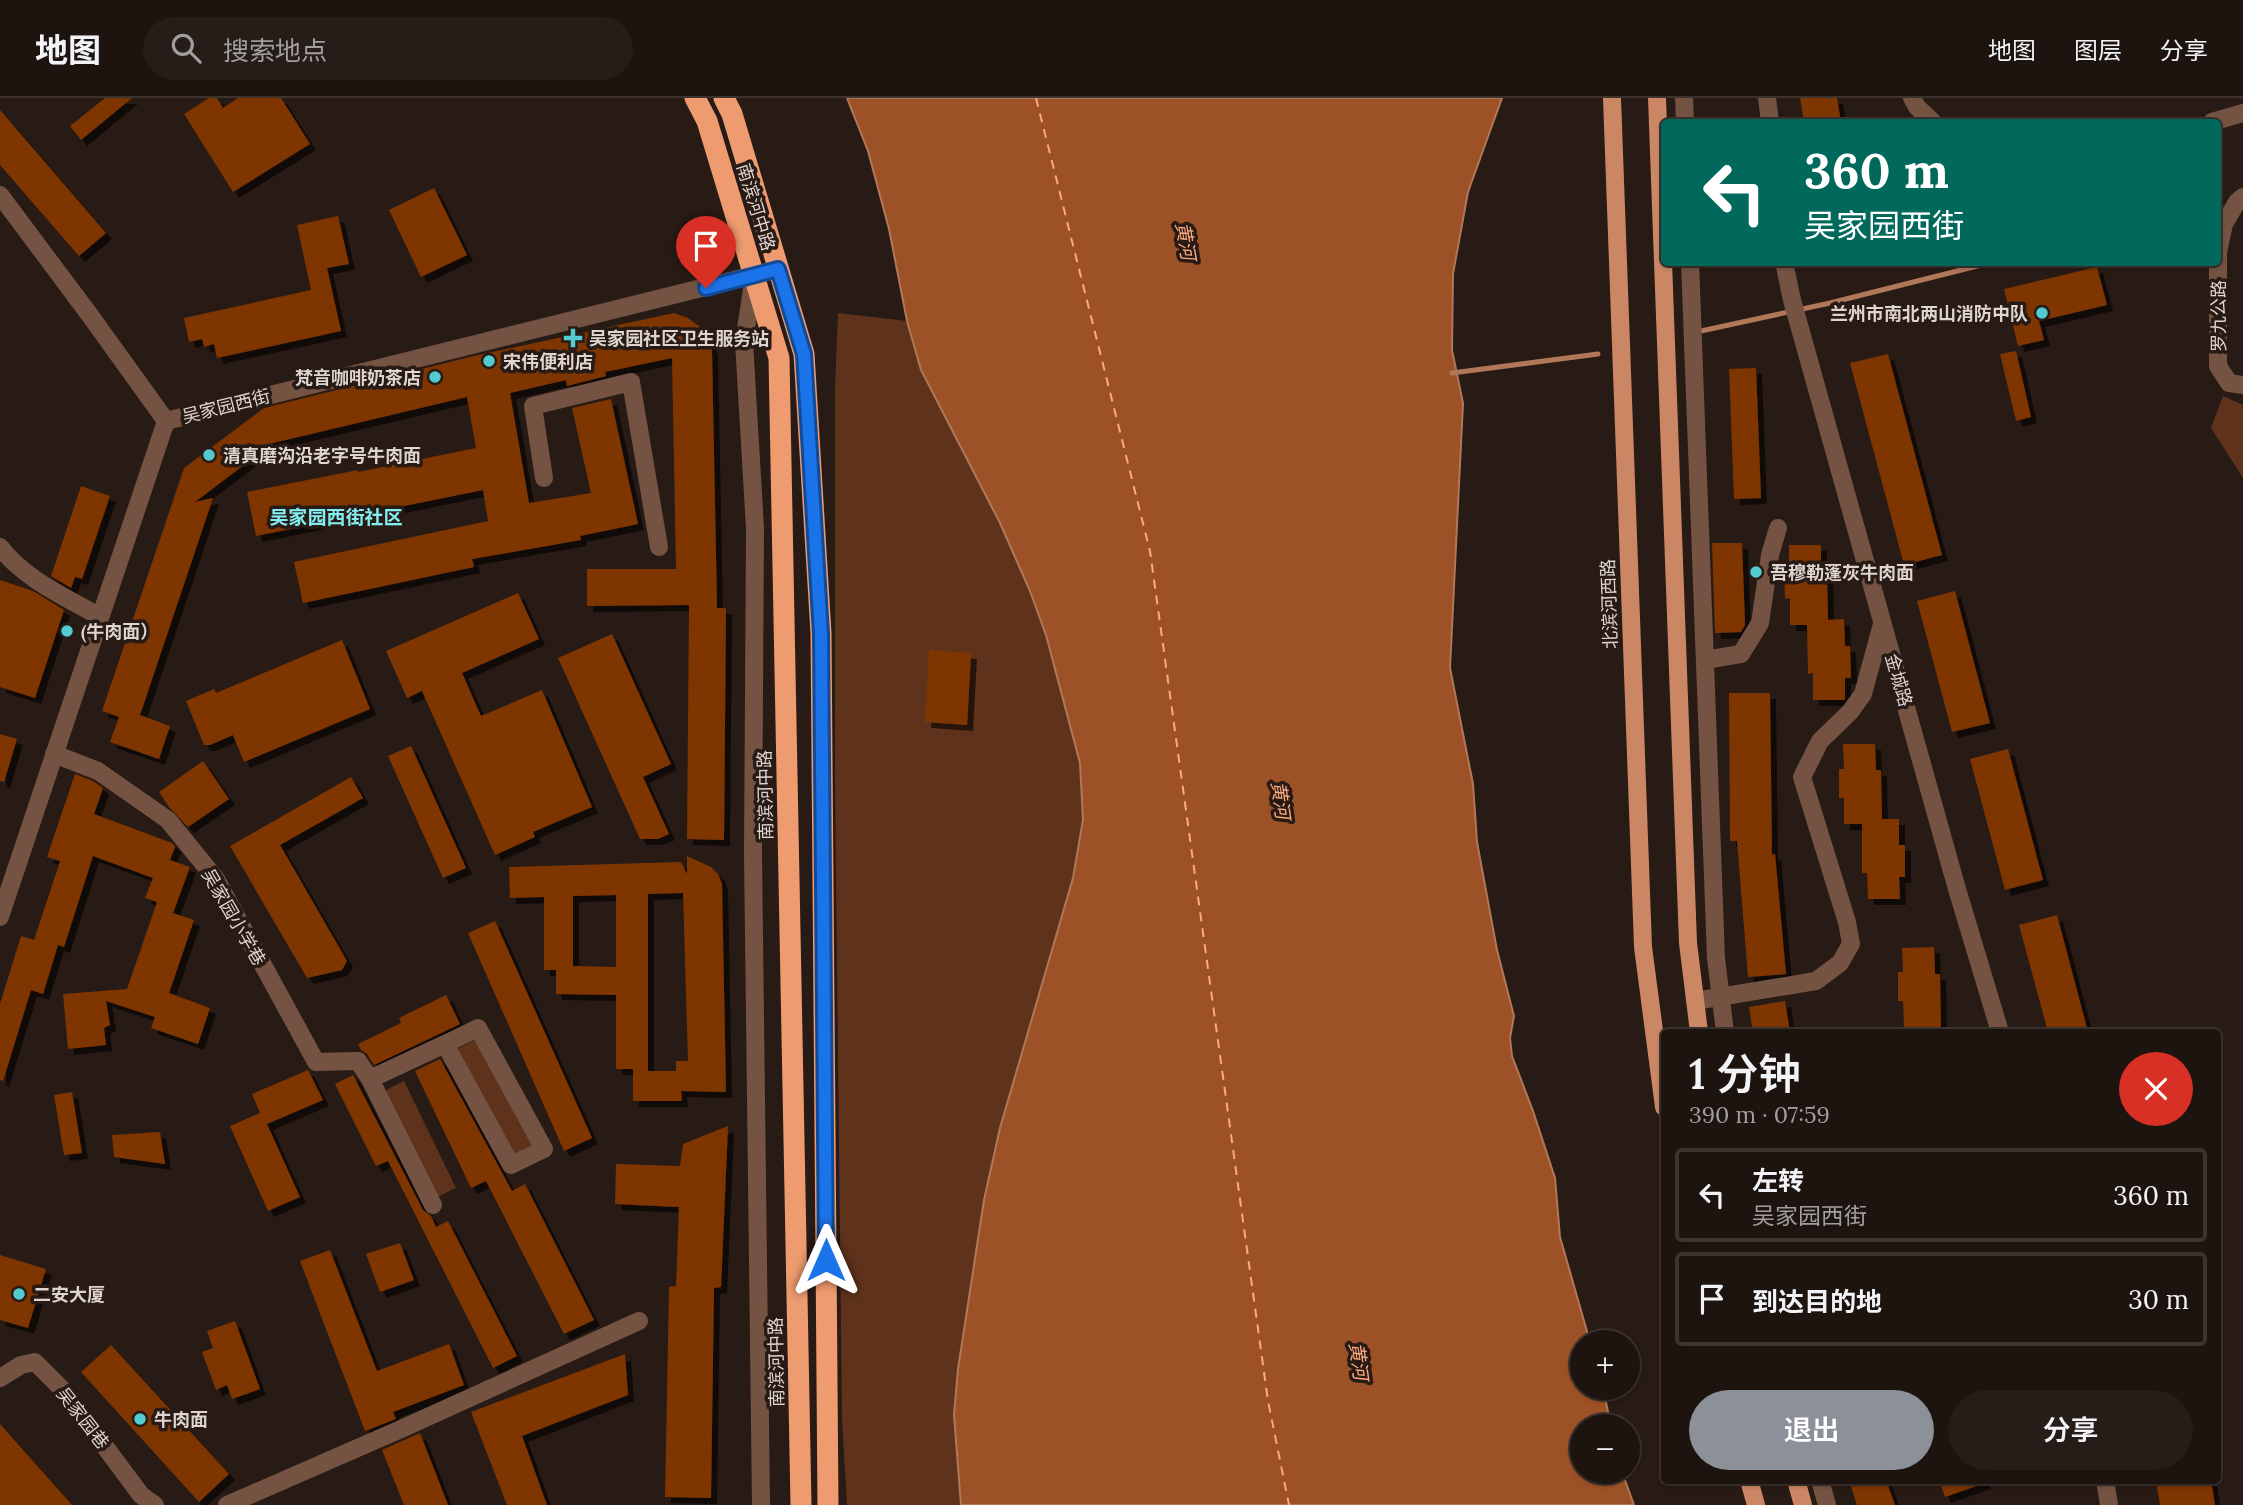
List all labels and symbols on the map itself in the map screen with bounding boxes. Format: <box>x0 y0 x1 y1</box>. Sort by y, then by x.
street label: 南滨河中路 <box>732 161 780 253</box>
pin <box>676 216 736 288</box>
water label: 黄河 <box>1171 220 1202 266</box>
street label: 罗九公路 <box>2207 280 2230 352</box>
place label: 兰州市南北两山消防中队 <box>1830 302 2028 325</box>
marker: 兰州市南北两山消防中队 <box>2034 305 2050 321</box>
place label: 吴家园社区卫生服务站 <box>589 327 769 350</box>
marker: 吴家园社区卫生服务站 <box>563 328 583 348</box>
place label: 宋伟便利店 <box>503 350 593 373</box>
marker: 宋伟便利店 <box>481 353 497 369</box>
place label: 梵音咖啡奶茶店 <box>295 366 421 389</box>
marker: 梵音咖啡奶茶店 <box>427 369 443 385</box>
street label: 吴家园西街 <box>180 384 272 428</box>
place label: 清真磨沟沿老字号牛肉面 <box>223 444 421 467</box>
marker: 清真磨沟沿老字号牛肉面 <box>201 447 217 463</box>
district label: 吴家园西街社区 <box>269 505 403 529</box>
street label: 北滨河西路 <box>1596 559 1622 649</box>
place label: 吾穆勒蓬灰牛肉面 <box>1770 561 1914 584</box>
marker: 吾穆勒蓬灰牛肉面 <box>1748 564 1764 580</box>
place label: (牛肉面） <box>81 620 158 643</box>
marker: (牛肉面） <box>59 623 75 639</box>
street label: 金城路 <box>1881 651 1917 709</box>
street label: 南滨河中路 <box>753 750 777 840</box>
water label: 黄河 <box>1266 780 1296 824</box>
street label: 吴家园小学巷 <box>197 864 271 970</box>
position arrow <box>789 1223 863 1297</box>
place label: 二安大厦 <box>33 1283 105 1306</box>
marker: 二安大厦 <box>11 1286 27 1302</box>
street label: 南滨河中路 <box>764 1317 788 1407</box>
water label: 黄河 <box>1344 1341 1374 1385</box>
street label: 吴家园巷 <box>52 1383 114 1453</box>
place label: 牛肉面 <box>154 1408 208 1431</box>
marker: 牛肉面 <box>132 1411 148 1427</box>

